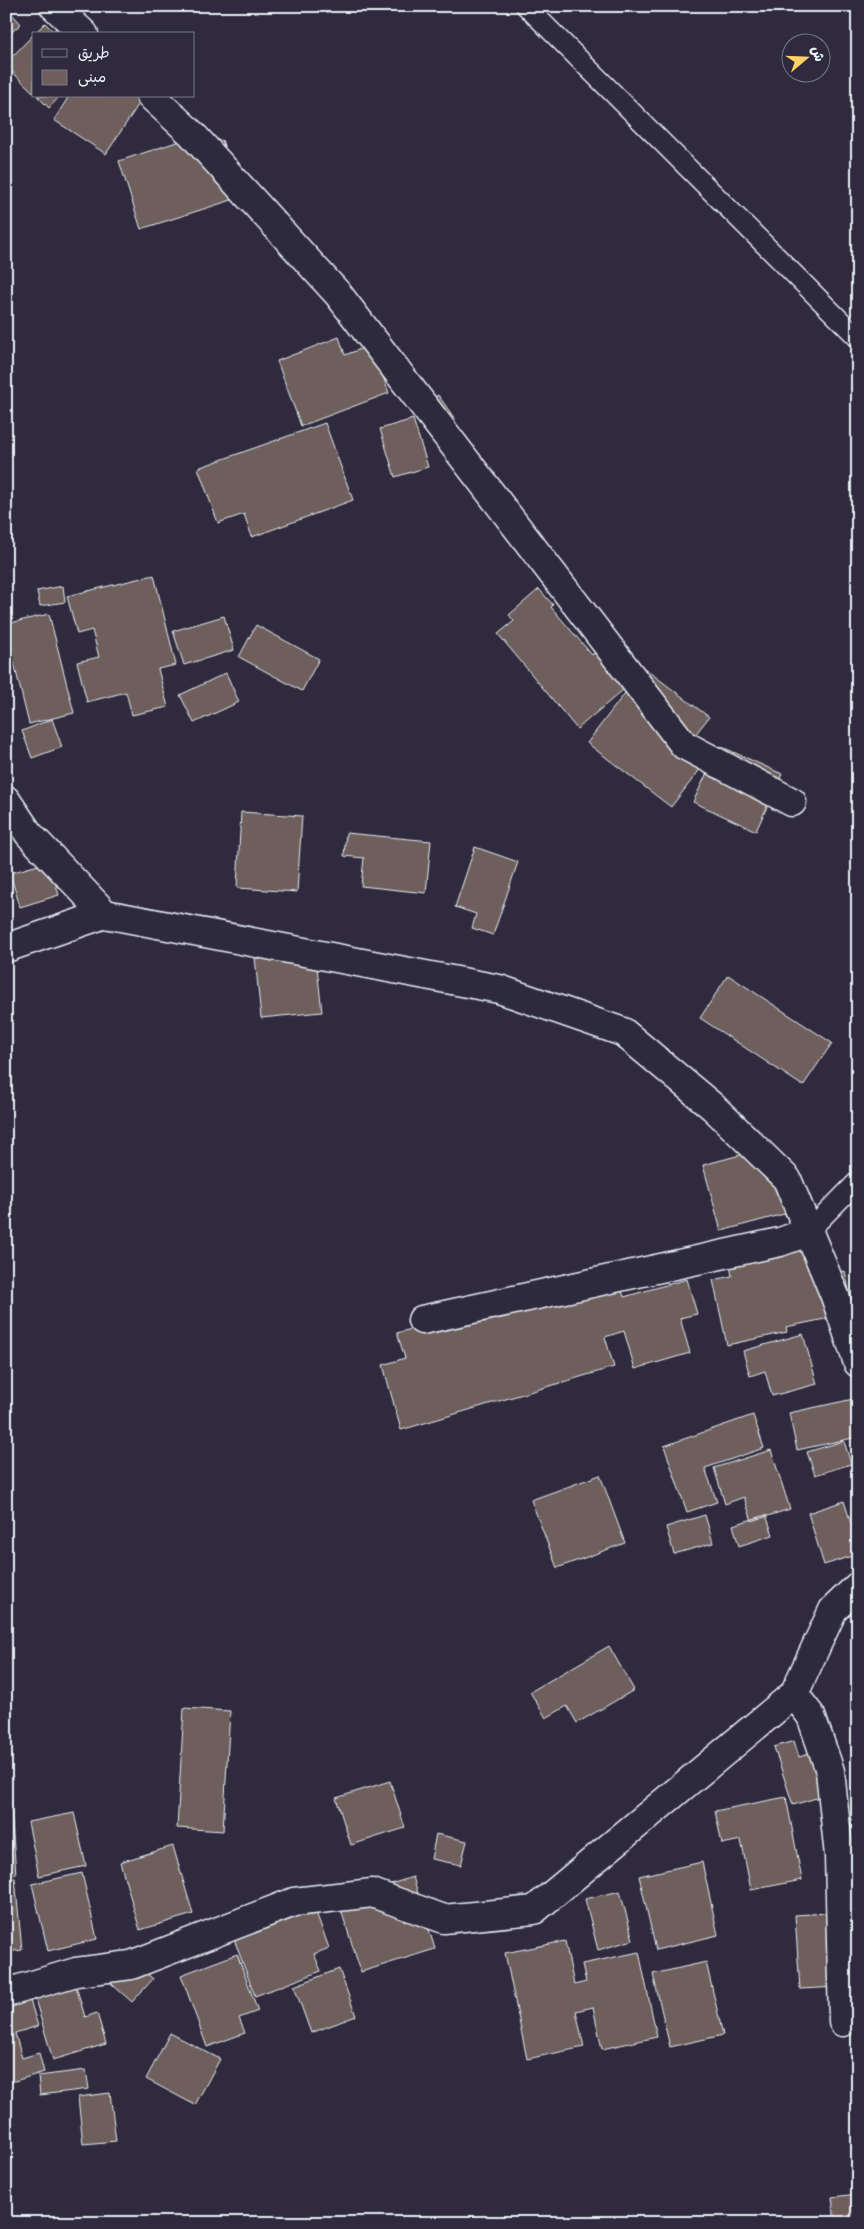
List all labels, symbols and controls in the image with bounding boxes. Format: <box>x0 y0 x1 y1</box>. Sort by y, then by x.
legend <box>32 32 195 98</box>
north arrow <box>782 32 832 82</box>
text: طريق <box>78 43 110 63</box>
text: ش <box>807 44 829 64</box>
text: مبنى <box>78 67 106 87</box>

